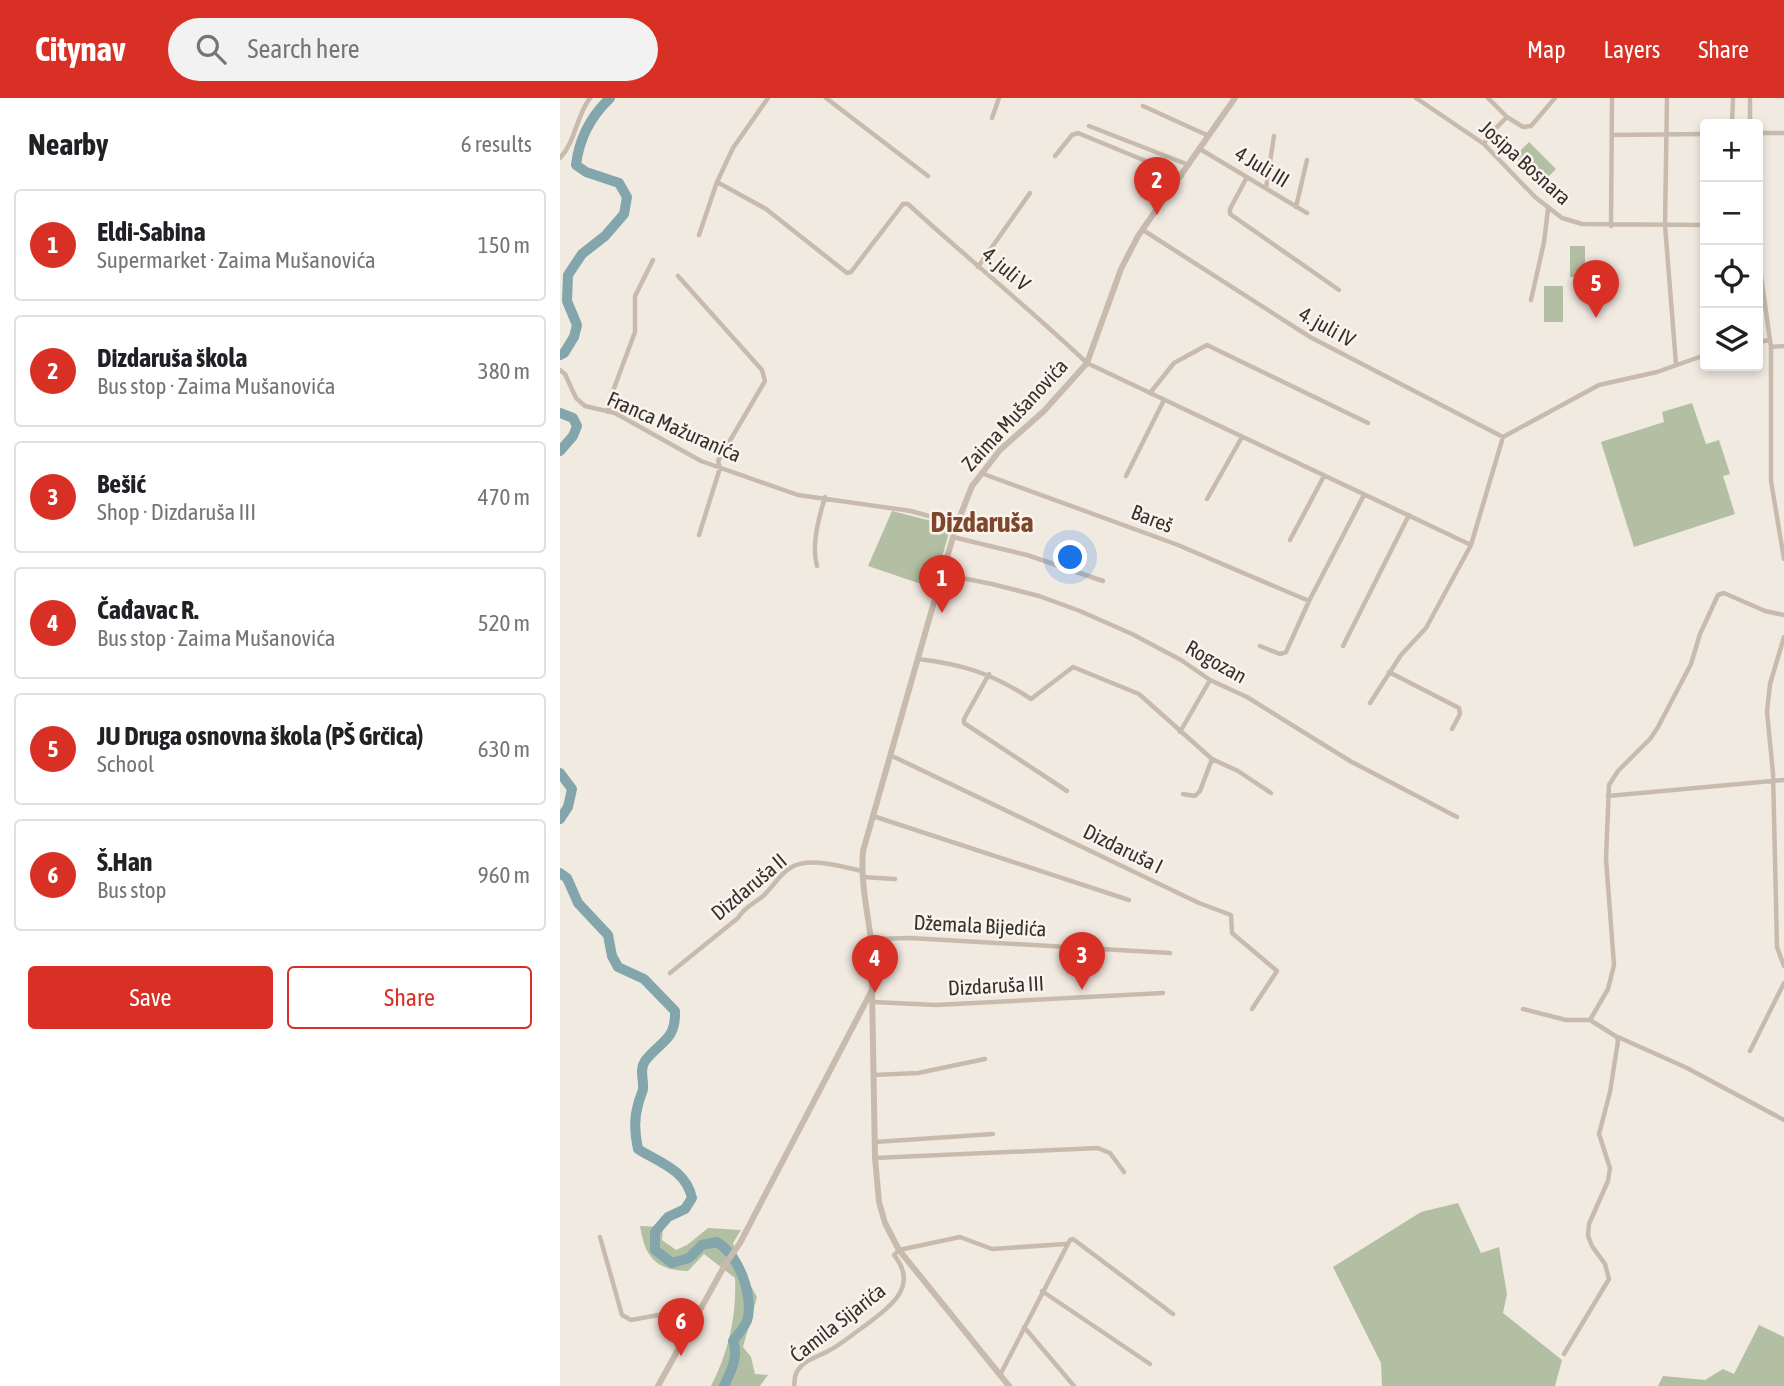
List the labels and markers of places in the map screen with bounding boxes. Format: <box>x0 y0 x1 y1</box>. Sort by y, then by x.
pin: 2 <box>1134 157 1180 215</box>
pin: 5 <box>1573 260 1619 318</box>
pin: 1 <box>919 555 965 613</box>
pin: 3 <box>1059 932 1105 990</box>
pin: 4 <box>852 935 898 993</box>
pin: 6 <box>658 1298 704 1356</box>

